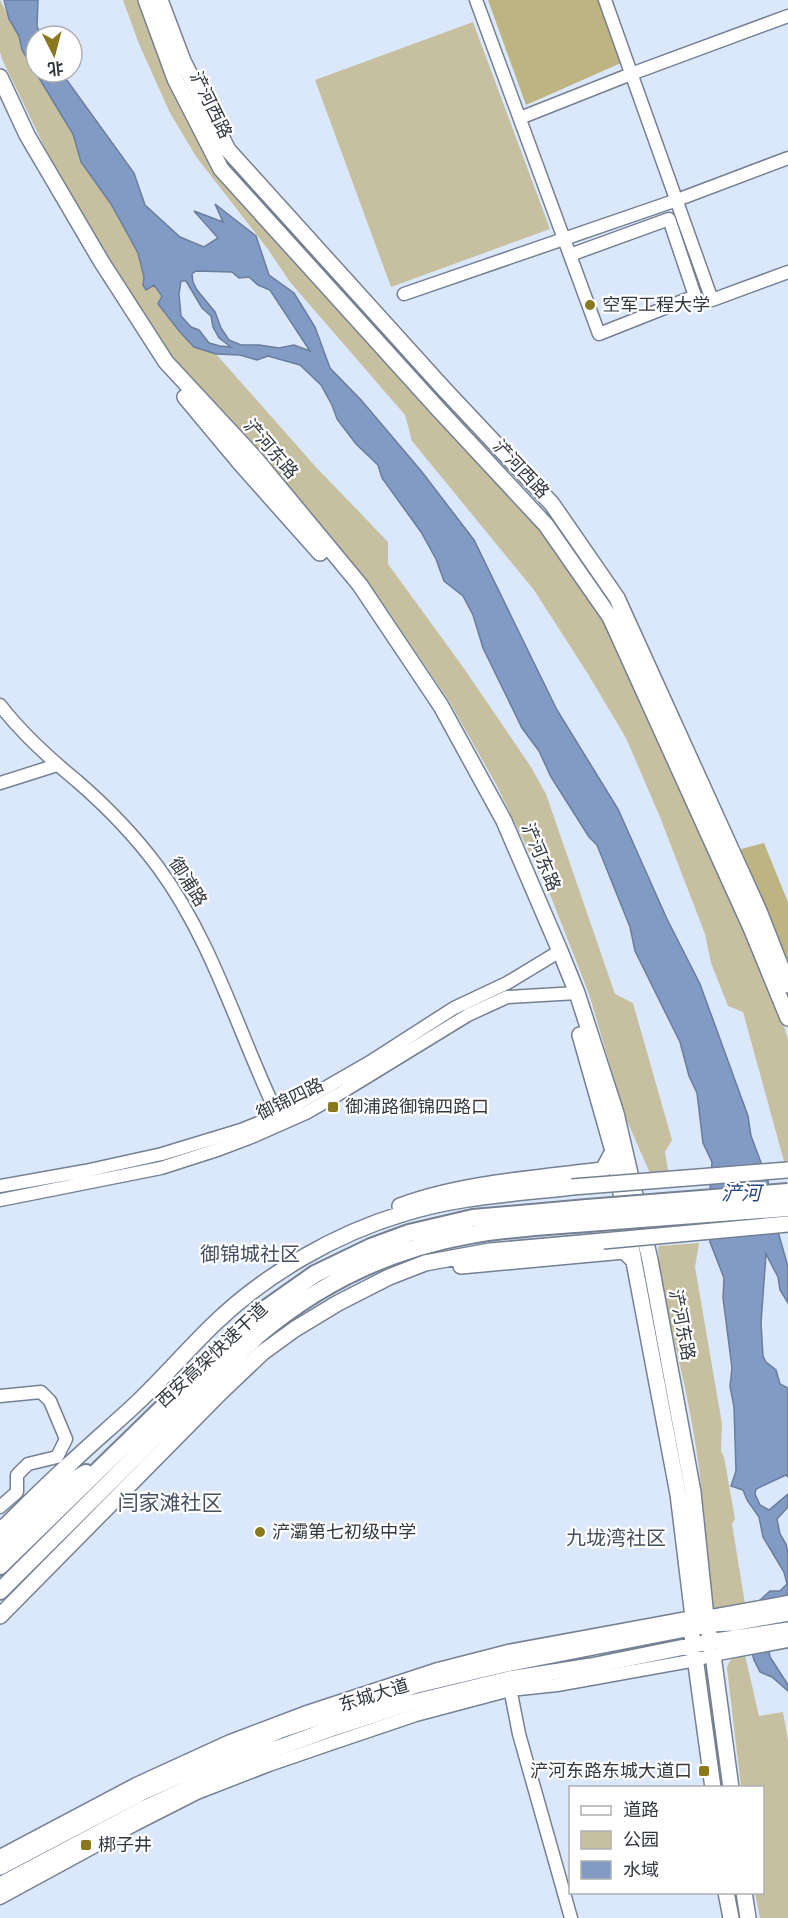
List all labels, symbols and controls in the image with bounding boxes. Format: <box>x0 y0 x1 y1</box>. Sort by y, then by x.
north arrow <box>24 24 84 84</box>
text: 北 <box>46 56 65 82</box>
street label: 浐河西路 <box>184 67 239 143</box>
place label: 空军工程大学 <box>602 291 710 318</box>
marker: 空军工程大学 <box>583 298 597 312</box>
street label: 浐河东路 <box>238 413 305 485</box>
street label: 浐河西路 <box>487 433 556 504</box>
street label: 浐河东路 <box>515 818 568 895</box>
street label: 御浦路 <box>163 852 214 912</box>
street label: 御锦四路 <box>252 1071 328 1126</box>
place label: 御浦路御锦四路口 <box>345 1093 489 1120</box>
marker: 御浦路御锦四路口 <box>326 1100 340 1114</box>
water label: 浐河 <box>721 1177 765 1208</box>
district label: 御锦城社区 <box>200 1238 300 1269</box>
street label: 浐河东路 <box>662 1287 703 1363</box>
street label: 西安高架快速干道 <box>150 1296 274 1414</box>
district label: 闫家滩社区 <box>118 1486 223 1518</box>
place label: 浐灞第七初级中学 <box>272 1518 416 1545</box>
district label: 九垅湾社区 <box>566 1522 666 1553</box>
marker: 浐灞第七初级中学 <box>253 1525 267 1539</box>
street label: 东城大道 <box>335 1671 412 1718</box>
place label: 浐河东路东城大道口 <box>530 1757 692 1784</box>
marker: 浐河东路东城大道口 <box>697 1764 711 1778</box>
legend <box>569 1786 764 1894</box>
text: 道路 <box>623 1796 659 1823</box>
text: 公园 <box>623 1826 659 1853</box>
place label: 梆子井 <box>98 1831 152 1858</box>
marker: 梆子井 <box>79 1838 93 1852</box>
text: 水域 <box>623 1856 659 1883</box>

